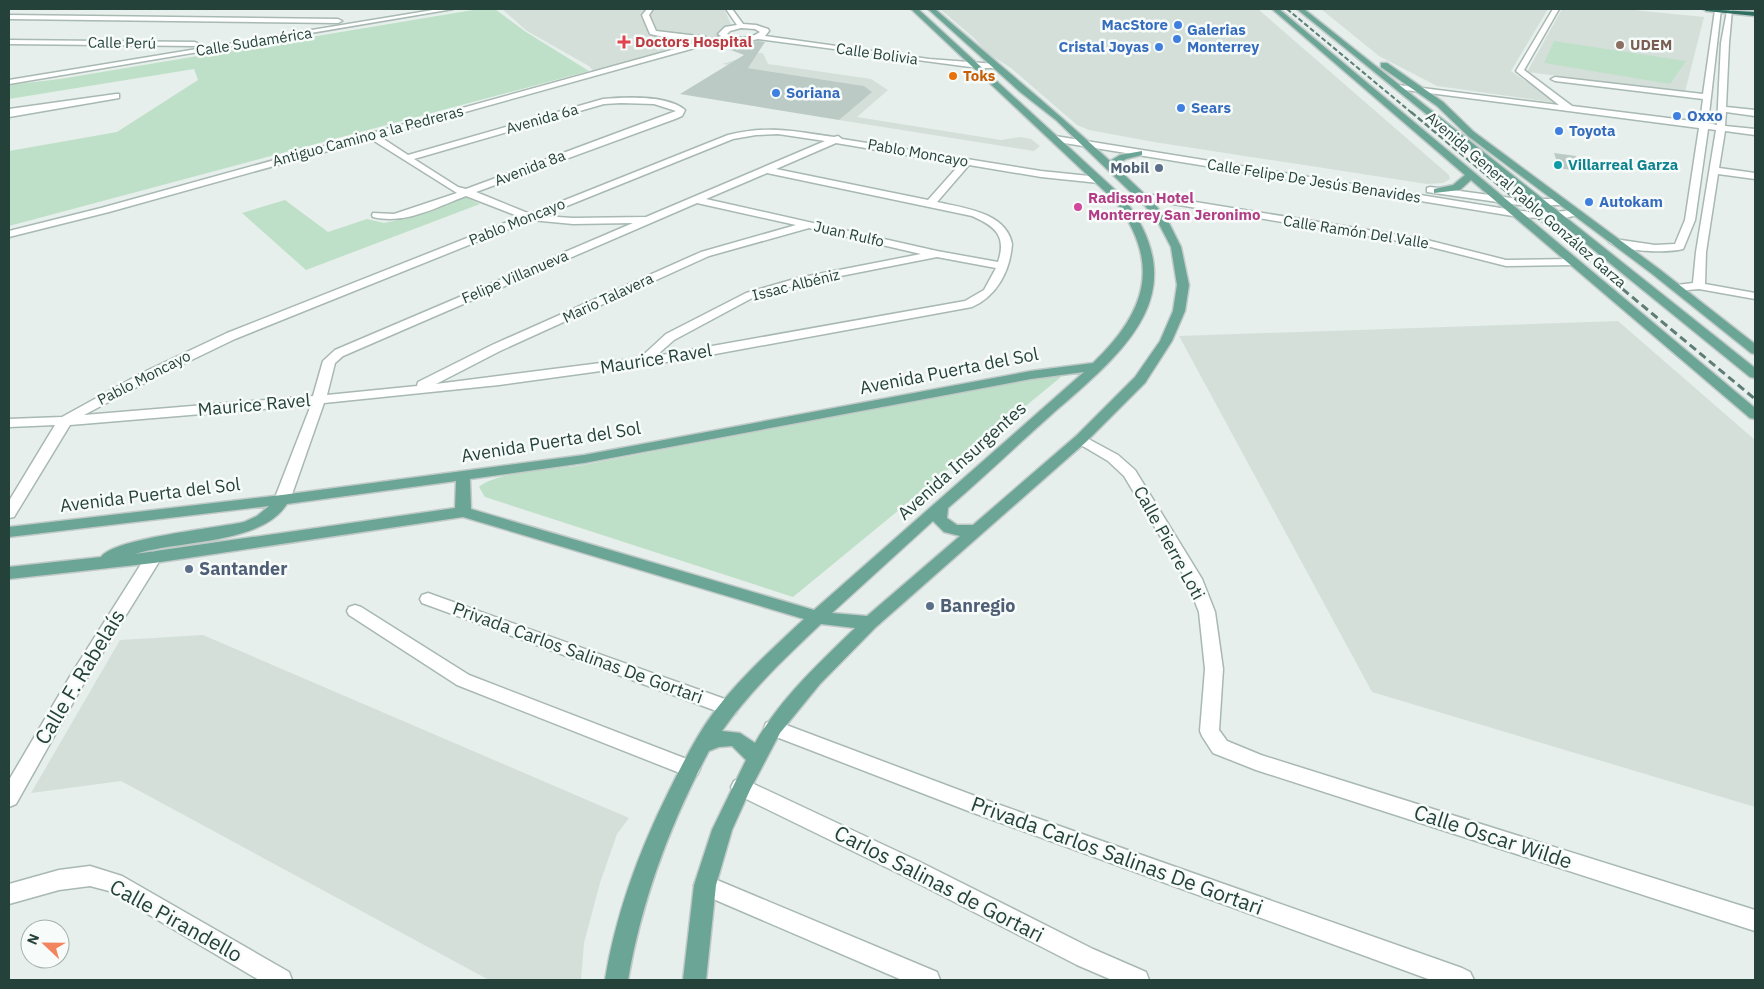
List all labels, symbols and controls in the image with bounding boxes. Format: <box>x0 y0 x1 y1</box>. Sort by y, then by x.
place label: MacStore <box>1102 15 1168 34</box>
marker: MacStore <box>1172 19 1184 31</box>
place label: Galerias Monterrey <box>1187 20 1259 56</box>
street label: Calle Sudamérica <box>195 23 313 60</box>
street label: Calle Perú <box>88 32 156 53</box>
place label: Doctors Hospital <box>635 32 753 51</box>
marker: Galerias Monterrey <box>1171 33 1183 45</box>
marker: Doctors Hospital <box>617 35 631 49</box>
place label: UDEM <box>1630 35 1672 54</box>
place label: Cristal Joyas <box>1058 37 1149 56</box>
street label: Calle Bolivia <box>835 38 919 69</box>
marker: UDEM <box>1614 39 1626 51</box>
marker: Cristal Joyas <box>1153 41 1165 53</box>
place label: Toks <box>963 66 996 85</box>
marker: Toks <box>947 70 959 82</box>
place label: Soriana <box>786 83 841 102</box>
marker: Soriana <box>770 87 782 99</box>
place label: Sears <box>1191 98 1231 117</box>
street label: Avenida 6a <box>504 99 580 138</box>
street label: Antiguo Camino a la Pedreras <box>270 101 466 170</box>
marker: Sears <box>1175 102 1187 114</box>
place label: Oxxo <box>1687 106 1723 125</box>
street label: Avenida General Pablo González Garza <box>1422 107 1630 292</box>
marker: Oxxo <box>1671 110 1683 122</box>
place label: Toyota <box>1569 121 1616 140</box>
marker: Toyota <box>1553 125 1565 137</box>
street label: Pablo Moncayo <box>866 134 970 171</box>
street label: Avenida 8a <box>492 145 568 190</box>
street label: Calle Felipe De Jesús Benavides <box>1206 154 1422 207</box>
place label: Villarreal Garza <box>1568 155 1679 174</box>
place label: Mobil <box>1110 158 1149 177</box>
marker: Villarreal Garza <box>1552 159 1564 171</box>
marker: Mobil <box>1153 162 1165 174</box>
place label: Radisson Hotel Monterrey San Jeronimo <box>1088 188 1260 224</box>
place label: Autokam <box>1599 192 1663 211</box>
street label: Pablo Moncayo <box>466 194 568 249</box>
marker: Autokam <box>1583 196 1595 208</box>
marker: Radisson Hotel Monterrey San Jeronimo <box>1072 201 1084 213</box>
street label: Calle Ramón Del Valle <box>1282 211 1430 252</box>
street label: Juan Rulfo <box>812 216 886 251</box>
street label: Felipe Villanueva <box>459 246 571 308</box>
street label: Issac Albéniz <box>750 264 842 305</box>
street label: Mario Talavera <box>559 268 656 327</box>
street label: Maurice Ravel <box>598 338 714 379</box>
street label: Avenida Puerta del Sol <box>858 342 1040 399</box>
street label: Pablo Moncayo <box>94 346 194 409</box>
street label: Maurice Ravel <box>197 388 311 421</box>
street label: Avenida Insurgentes <box>892 397 1031 525</box>
street label: Avenida Puerta del Sol <box>459 416 642 467</box>
street label: Avenida Puerta del Sol <box>58 472 242 517</box>
street label: Calle Pierre Loti <box>1129 482 1210 604</box>
place label: Santander <box>199 557 287 580</box>
marker: Santander <box>183 563 195 575</box>
place label: Banregio <box>940 594 1016 617</box>
street label: Privada Carlos Salinas De Gortari <box>450 596 706 709</box>
marker: Banregio <box>924 600 936 612</box>
street label: Calle F. Rabelaís <box>28 604 131 749</box>
street label: Privada Carlos Salinas De Gortari <box>967 789 1267 921</box>
street label: Calle Oscar Wilde <box>1411 797 1576 875</box>
street label: Carlos Salinas de Gortari <box>830 818 1049 948</box>
street label: Calle Pirandello <box>105 872 248 968</box>
north arrow <box>20 919 70 969</box>
text: N <box>23 931 43 947</box>

